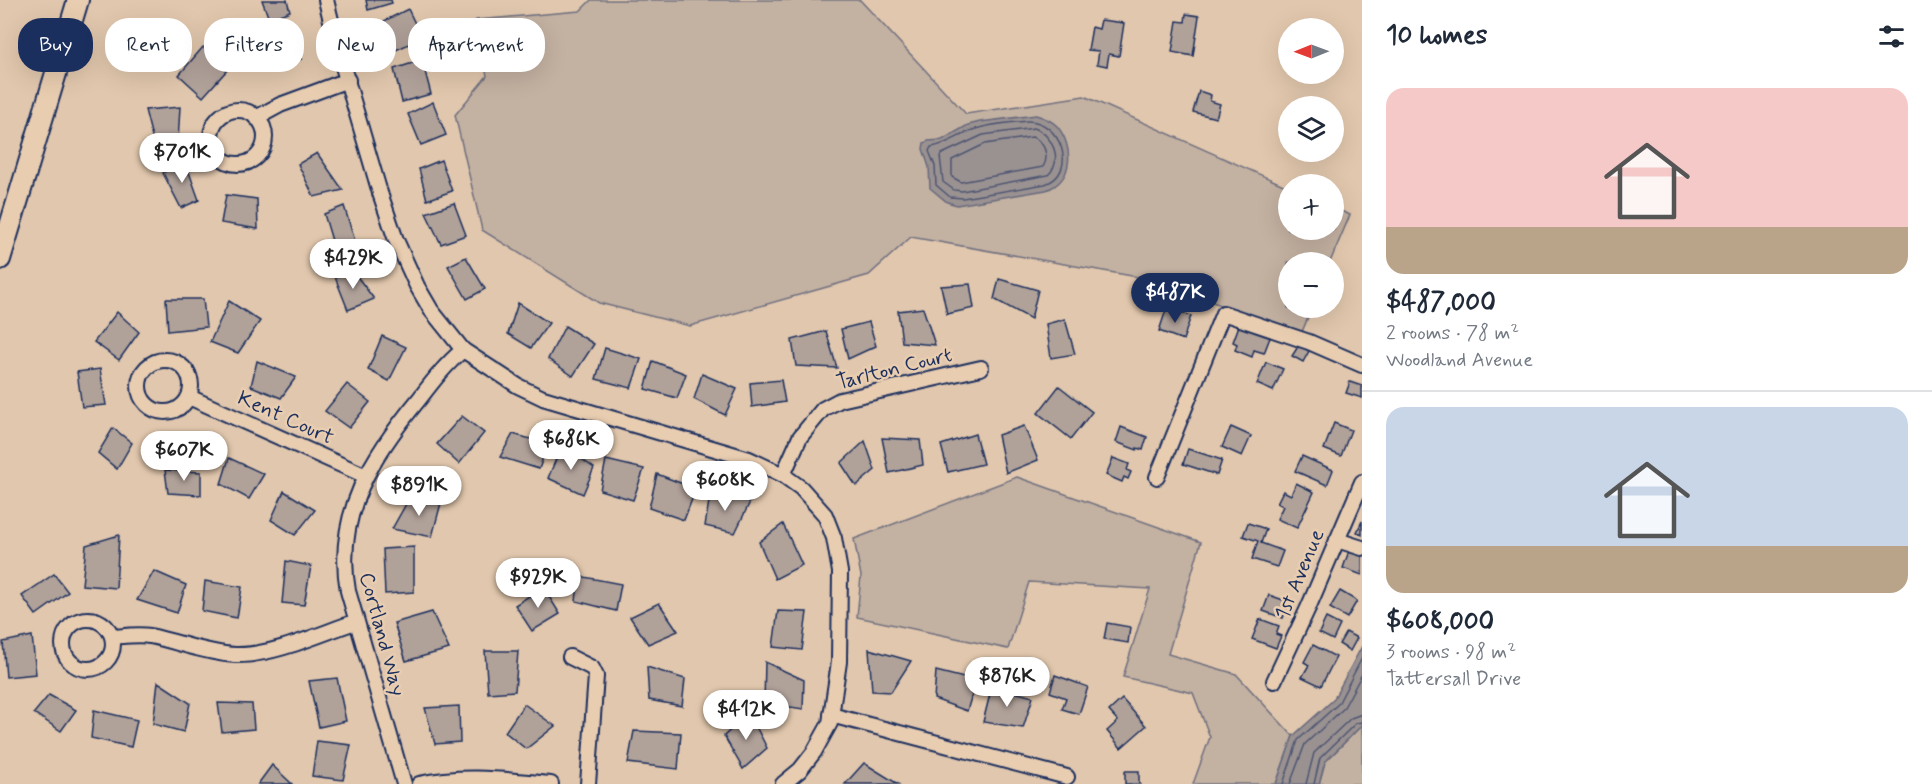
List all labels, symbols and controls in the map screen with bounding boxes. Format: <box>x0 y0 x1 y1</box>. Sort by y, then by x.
chip: Buy <box>18 18 93 72</box>
chip: Rent <box>105 18 192 72</box>
chip: Filters <box>204 18 304 72</box>
chip: New <box>316 18 396 72</box>
chip: Apartment <box>408 18 545 72</box>
north arrow <box>1278 18 1344 84</box>
map controls <box>1278 18 1344 318</box>
text: 10 homes <box>1386 19 1487 53</box>
icon: filters <box>1875 20 1908 53</box>
button: layers <box>1278 96 1344 162</box>
icon: home <box>1593 127 1701 235</box>
pin: $701K <box>140 133 224 184</box>
text: $701K <box>153 139 211 166</box>
button: + <box>1278 174 1344 240</box>
pin: $429K <box>311 239 395 290</box>
text: $429K <box>324 245 382 272</box>
button: − <box>1278 252 1344 318</box>
pin: $487K <box>1133 273 1217 324</box>
text: $487K <box>1145 279 1205 306</box>
text: $487,000 <box>1386 286 1496 320</box>
text: 2 rooms · 78 m² <box>1386 320 1519 347</box>
street label: Tarlton Court <box>833 341 955 397</box>
text: Woodland Avenue <box>1386 347 1533 374</box>
street label: Kent Court <box>233 384 338 452</box>
pin: $686K <box>529 420 613 471</box>
text: $686K <box>543 426 599 453</box>
pin: $607K <box>142 431 226 482</box>
text: $607K <box>155 437 213 464</box>
icon: home <box>1593 446 1701 554</box>
pin: $608K <box>683 461 767 512</box>
pin: $891K <box>377 466 461 517</box>
text: $608K <box>696 467 754 494</box>
text: $891K <box>391 472 447 499</box>
street label: 1st Avenue <box>1268 525 1331 624</box>
pin: $929K <box>496 558 580 609</box>
text: $929K <box>510 564 566 591</box>
street label: Cortland Way <box>352 569 412 699</box>
text: $608,000 <box>1386 605 1494 639</box>
text: 3 rooms · 98 m² <box>1386 639 1516 666</box>
pin: $876K <box>965 657 1049 708</box>
text: $876K <box>979 663 1035 690</box>
text: Tattersall Drive <box>1386 666 1521 693</box>
pin: $412K <box>704 690 788 741</box>
text: $412K <box>717 696 775 723</box>

